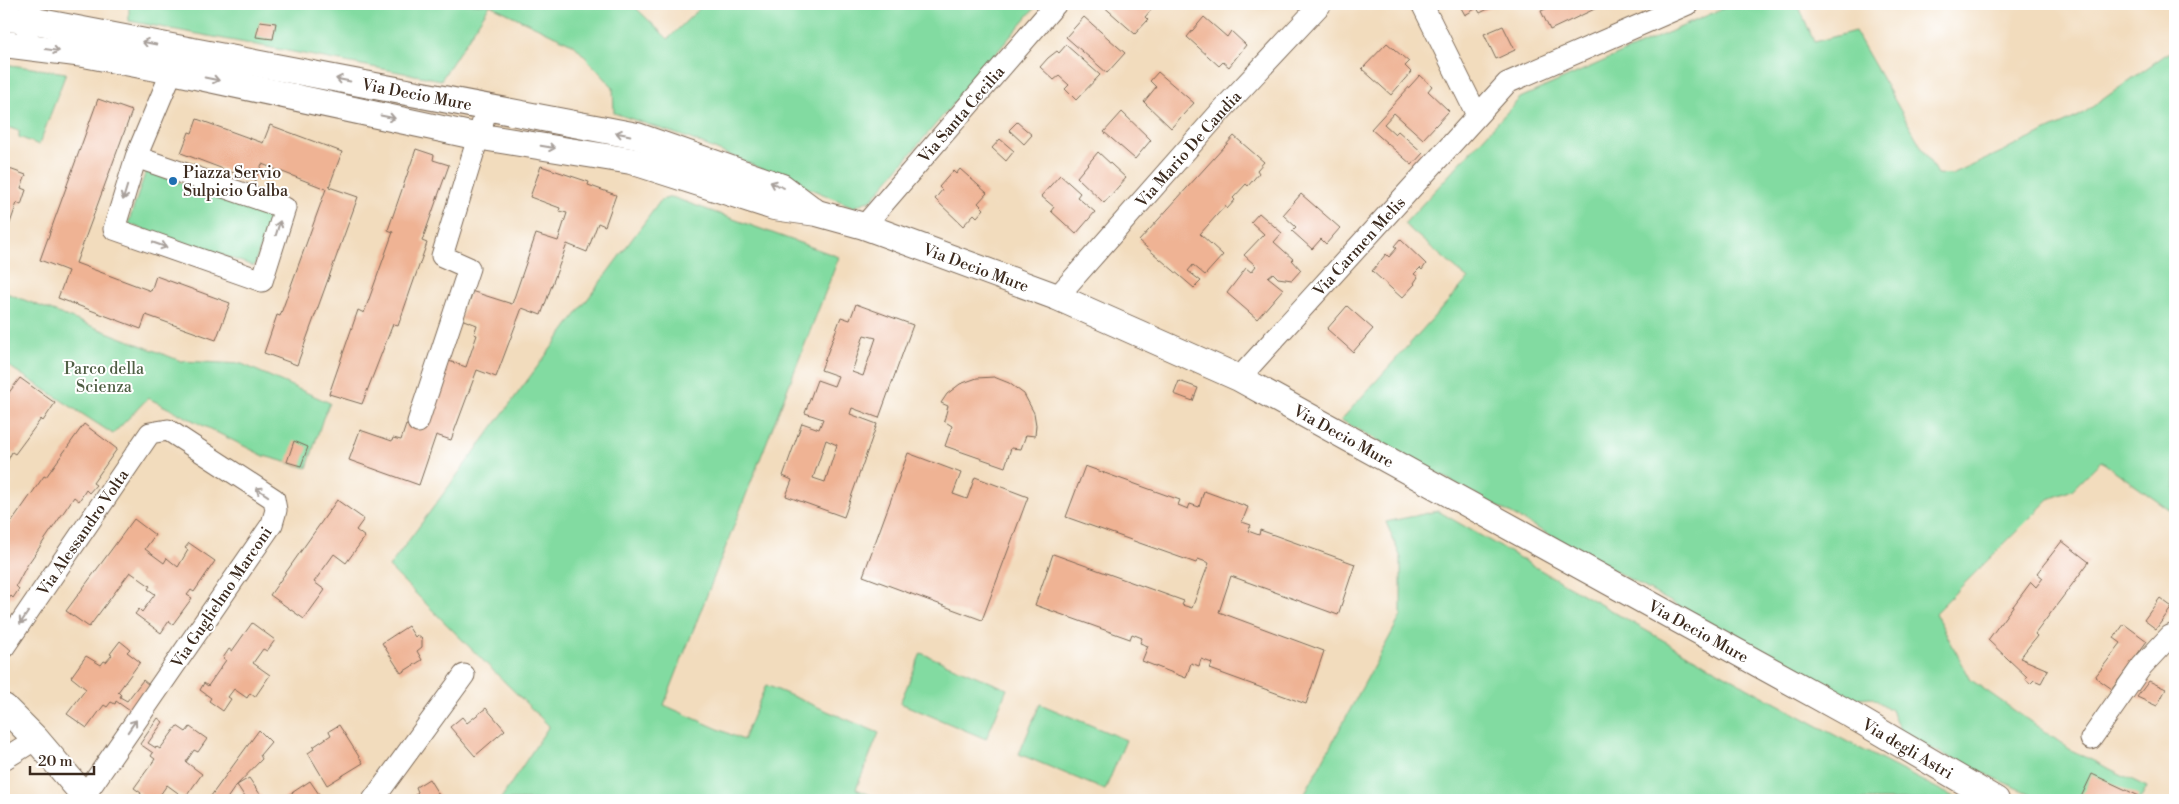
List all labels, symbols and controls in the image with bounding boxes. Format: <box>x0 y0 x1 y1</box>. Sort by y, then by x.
one-way arrow <box>142 38 158 47</box>
one-way arrow <box>44 45 60 55</box>
street label: Via Santa Cecilia <box>913 61 1010 168</box>
street label: Via Decio Mure <box>359 74 473 115</box>
one-way arrow <box>203 75 219 85</box>
one-way arrow <box>336 75 352 85</box>
street label: Via Mario De Candia <box>1131 86 1246 212</box>
one-way arrow <box>379 113 395 122</box>
one-way arrow <box>616 128 632 138</box>
one-way arrow <box>539 143 555 153</box>
place label: Piazza Servio Sulpicio Galba <box>183 163 289 201</box>
marker: Piazza Servio Sulpicio Galba <box>167 175 179 187</box>
one-way arrow <box>770 180 785 190</box>
one-way arrow <box>120 184 130 200</box>
street label: Via Carmen Melis <box>1308 193 1410 302</box>
one-way arrow <box>274 221 284 237</box>
street label: Via Decio Mure <box>919 239 1032 297</box>
one-way arrow <box>152 241 168 250</box>
park label: Parco della Scienza <box>64 359 145 397</box>
street label: Via Decio Mure <box>1289 400 1397 472</box>
street label: Via Alessandro Volta <box>32 465 134 601</box>
one-way arrow <box>255 486 269 497</box>
street label: Via Guglielmo Marconi <box>166 523 277 673</box>
street label: Via Decio Mure <box>1644 596 1752 667</box>
one-way arrow <box>19 610 29 624</box>
street label: Via degli Astri <box>1857 714 1957 784</box>
one-way arrow <box>127 719 137 733</box>
scale bar <box>30 744 94 776</box>
text: 20 m <box>38 752 73 771</box>

